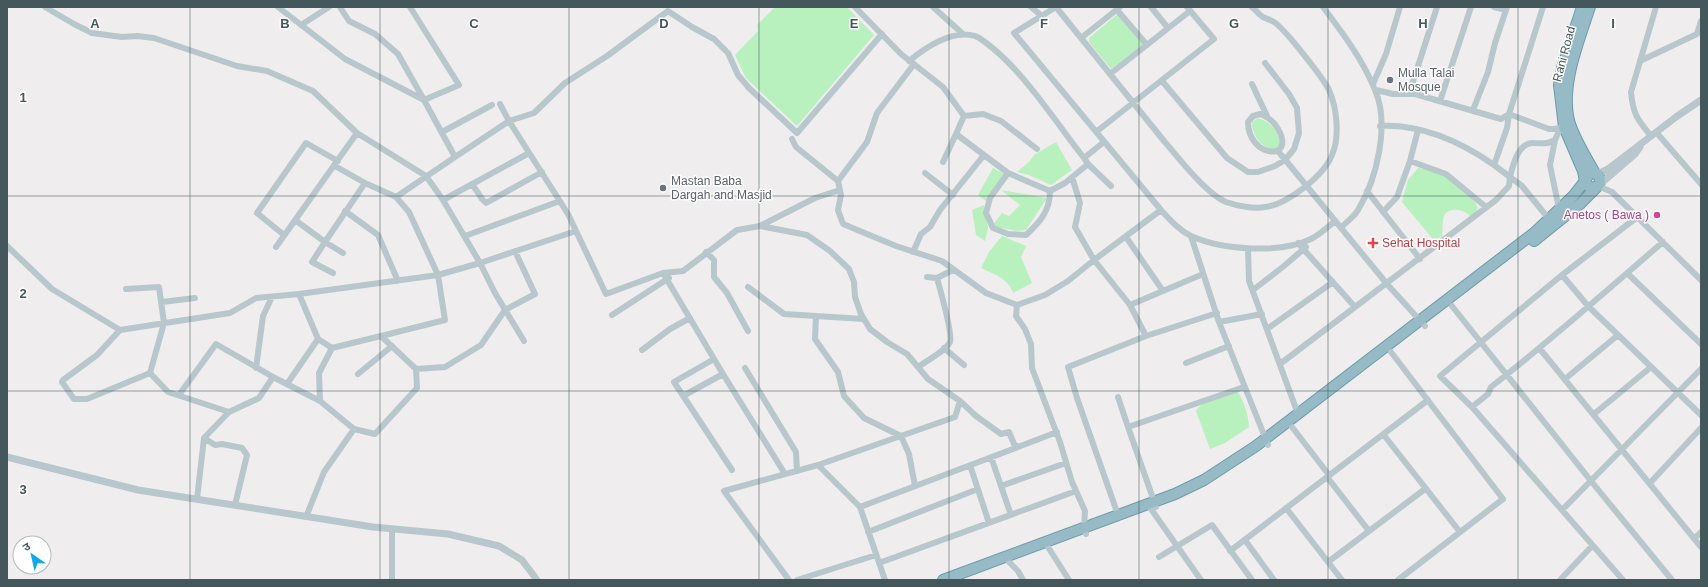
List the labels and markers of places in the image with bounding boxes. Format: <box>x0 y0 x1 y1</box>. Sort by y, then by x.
place label: Mulla Talai Mosque <box>1398 66 1454 94</box>
marker: Mulla Talai Mosque <box>1385 75 1395 85</box>
place label: Mastan Baba Dargah and Masjid <box>671 174 772 202</box>
marker: Mastan Baba Dargah and Masjid <box>658 183 668 193</box>
place label: Anetos ( Bawa ) <box>1564 208 1649 222</box>
marker: Anetos ( Bawa ) <box>1652 210 1662 220</box>
place label: Sehat Hospital <box>1382 236 1460 250</box>
marker: Sehat Hospital <box>1367 237 1379 249</box>

